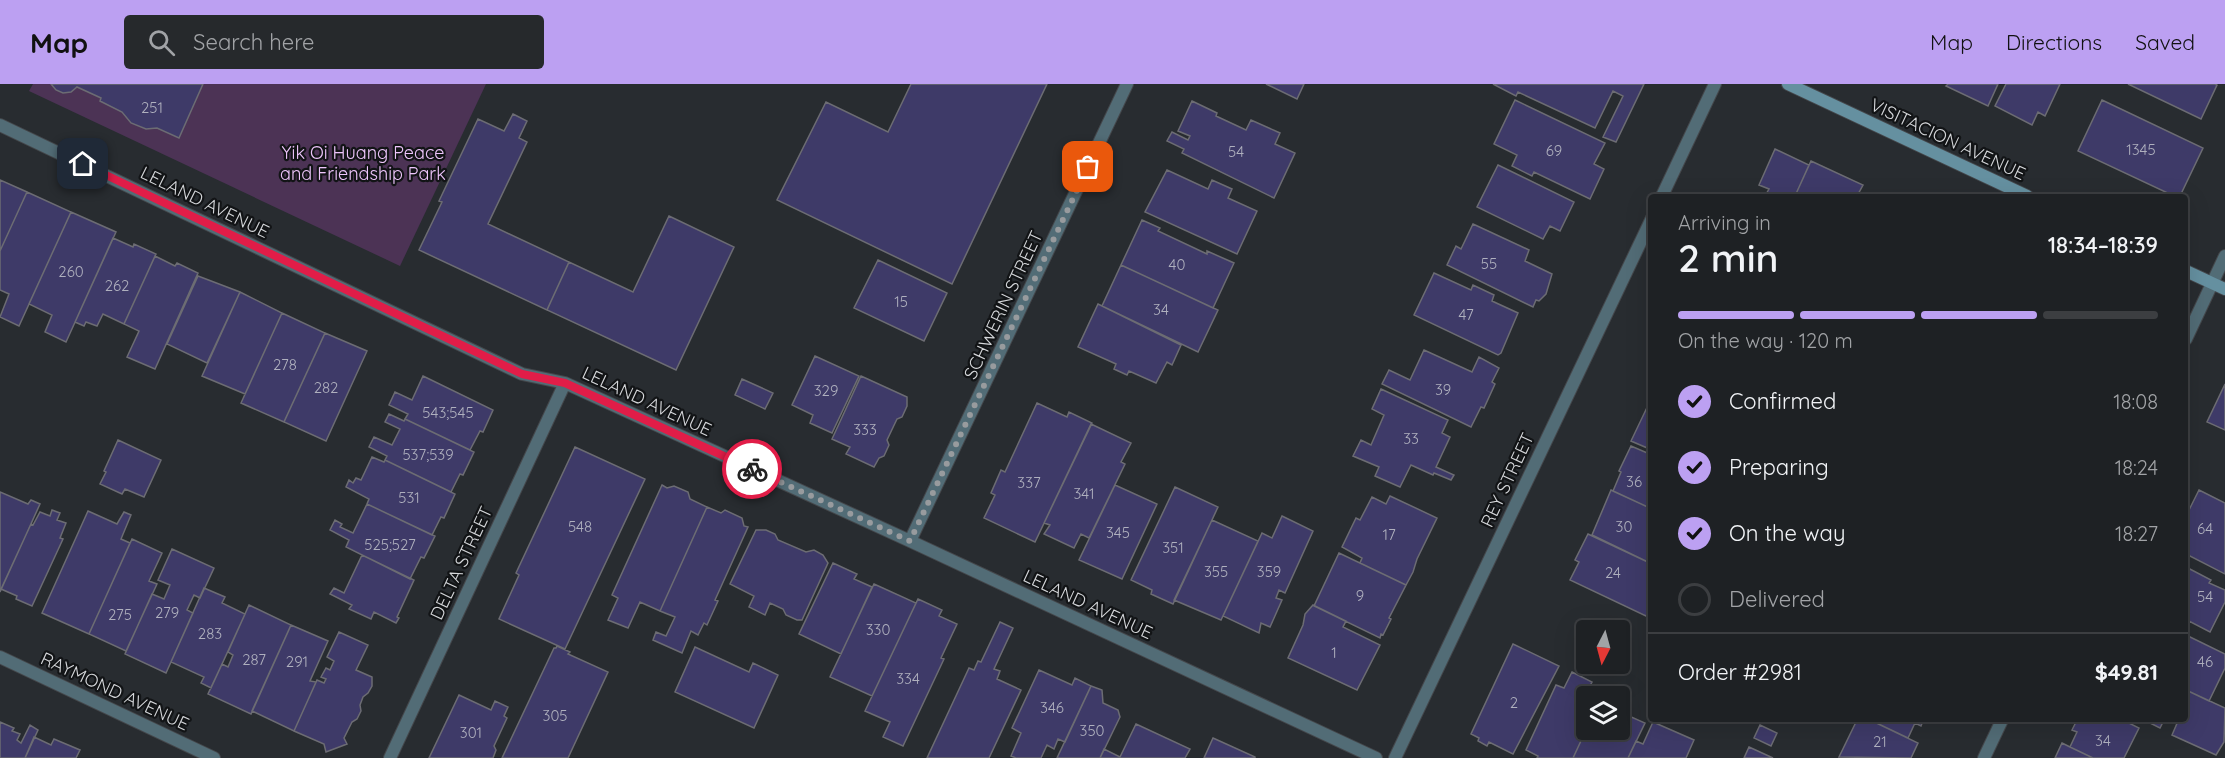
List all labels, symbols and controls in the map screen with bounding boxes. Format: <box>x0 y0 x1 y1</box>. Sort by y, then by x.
search box <box>124 15 544 69</box>
text: Map <box>30 25 88 60</box>
icon: search <box>145 26 178 59</box>
text: Search here <box>193 28 315 56</box>
text: Map <box>1930 29 1973 55</box>
text: Directions <box>2006 29 2102 55</box>
text: Saved <box>2135 29 2195 55</box>
street label: VISITACION AVENUE <box>1867 93 2029 185</box>
house number: 251 <box>141 98 163 117</box>
pin <box>57 138 108 189</box>
house number: 1345 <box>2126 140 2156 159</box>
park label: Yik Oi Huang Peace and Friendship Park <box>280 141 446 185</box>
pin <box>1062 141 1113 192</box>
house number: 69 <box>1546 141 1562 160</box>
house number: 54 <box>1228 142 1244 161</box>
icon: home <box>66 147 99 180</box>
icon: bag <box>1071 150 1104 183</box>
street label: LELAND AVENUE <box>137 161 273 243</box>
text: Arriving in <box>1678 210 1771 235</box>
street label: SCHWERIN STREET <box>958 227 1048 383</box>
text: 18:34–18:39 <box>2048 231 2158 259</box>
text: 2 min <box>1678 233 1779 282</box>
house number: 55 <box>1481 254 1497 273</box>
house number: 40 <box>1169 255 1185 274</box>
house number: 260 <box>58 262 84 281</box>
house number: 262 <box>105 276 129 295</box>
house number: 15 <box>894 292 908 311</box>
house number: 34 <box>1153 300 1169 319</box>
house number: 47 <box>1458 305 1474 324</box>
text: On the way · 120 m <box>1678 328 1853 353</box>
house number: 278 <box>273 355 297 374</box>
street label: LELAND AVENUE <box>579 361 715 441</box>
house number: 282 <box>314 378 338 397</box>
house number: 39 <box>1435 380 1451 399</box>
house number: 329 <box>814 381 838 400</box>
icon: check <box>1678 385 1711 418</box>
text: Confirmed <box>1729 387 1836 415</box>
text: 18:08 <box>2113 389 2158 414</box>
house number: 543;545 <box>422 403 474 422</box>
house number: 333 <box>853 420 877 439</box>
house number: 33 <box>1403 429 1419 448</box>
street label: REY STREET <box>1475 429 1539 531</box>
courier <box>722 439 782 499</box>
house number: 537;539 <box>402 445 454 464</box>
icon: check <box>1678 451 1711 484</box>
icon: bike <box>736 453 769 486</box>
text: Preparing <box>1729 453 1829 481</box>
text: 18:24 <box>2115 455 2158 480</box>
house number: 36 <box>1626 472 1642 491</box>
house number: 337 <box>1017 473 1041 492</box>
house number: 341 <box>1073 484 1095 503</box>
house number: 531 <box>398 488 420 507</box>
street label: DELTA STREET <box>425 502 497 623</box>
house number: 548 <box>568 517 592 536</box>
house number: 30 <box>1616 517 1632 536</box>
icon: check <box>1678 517 1711 550</box>
text: On the way <box>1729 519 1845 547</box>
house number: 64 <box>2197 519 2213 538</box>
text: 18:27 <box>2115 521 2158 546</box>
house number: 345 <box>1106 523 1130 542</box>
house number: 17 <box>1382 525 1396 544</box>
house number: 525;527 <box>364 535 416 554</box>
house number: 351 <box>1162 538 1184 557</box>
house number: 355 <box>1204 562 1228 581</box>
house number: 359 <box>1257 562 1281 581</box>
house number: 24 <box>1605 563 1621 582</box>
street label: LELAND AVENUE <box>1020 564 1156 644</box>
text: Delivered <box>1729 585 1825 613</box>
house number: 9 <box>1356 586 1364 605</box>
house number: 54 <box>2197 587 2213 606</box>
house number: 279 <box>155 603 179 622</box>
house number: 275 <box>108 605 132 624</box>
house number: 330 <box>866 620 890 639</box>
north arrow <box>1576 620 1630 674</box>
map controls <box>1576 620 1630 740</box>
house number: 283 <box>198 624 222 643</box>
house number: 1 <box>1331 643 1337 662</box>
street label: RAYMOND AVENUE <box>37 647 193 735</box>
house number: 287 <box>242 650 266 669</box>
house number: 291 <box>286 652 308 671</box>
house number: 46 <box>2197 652 2213 671</box>
text: Order #2981 <box>1678 658 1802 686</box>
text: $49.81 <box>2095 658 2158 686</box>
house number: 334 <box>896 669 920 688</box>
button: layers <box>1576 686 1630 740</box>
house number: 2 <box>1510 693 1518 712</box>
house number: 346 <box>1040 698 1064 717</box>
house number: 305 <box>543 706 567 725</box>
house number: 350 <box>1080 721 1105 740</box>
house number: 301 <box>460 723 482 742</box>
house number: 34 <box>2095 731 2111 750</box>
house number: 21 <box>1873 732 1887 751</box>

